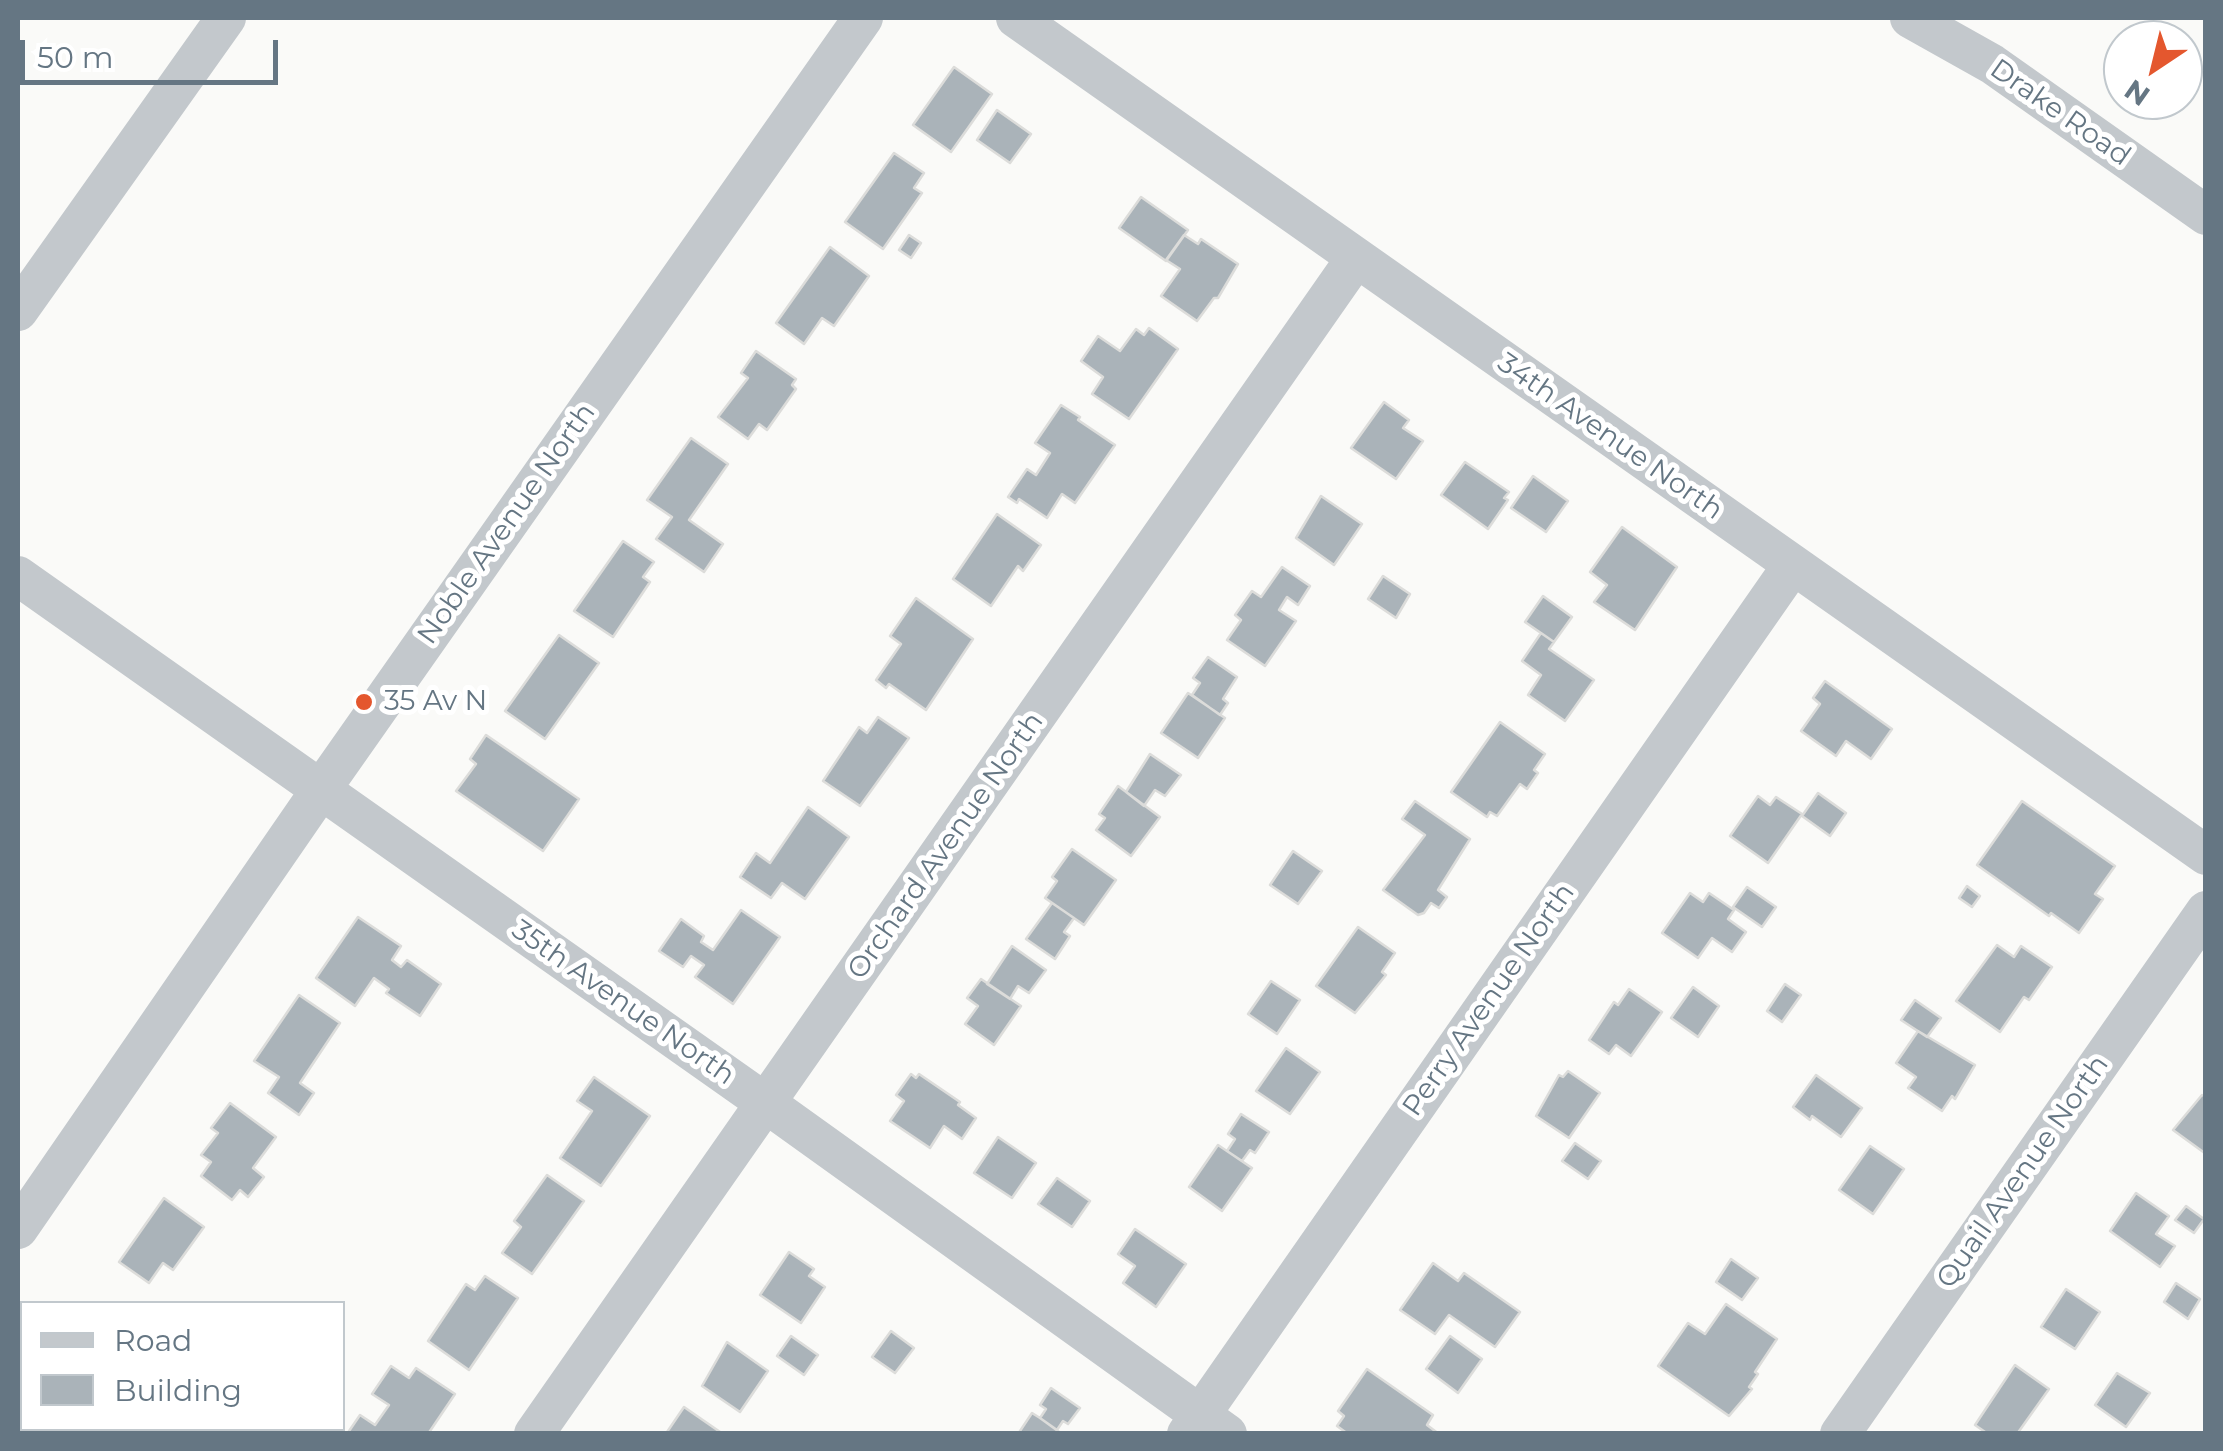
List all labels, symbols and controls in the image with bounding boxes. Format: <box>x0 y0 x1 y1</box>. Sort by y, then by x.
scale bar <box>25 20 282 82</box>
north arrow <box>2103 20 2203 120</box>
text: 50 m <box>37 39 114 76</box>
street label: Drake Road <box>1983 52 2137 174</box>
text: N <box>2118 73 2156 113</box>
street label: 34th Avenue North <box>1491 347 1729 527</box>
street label: Noble Avenue North <box>411 397 603 651</box>
place label: 35 Av N <box>384 685 487 719</box>
marker: 35 Av N <box>353 691 375 713</box>
street label: Orchard Avenue North <box>841 706 1051 986</box>
street label: Perry Avenue North <box>1396 877 1582 1123</box>
street label: 35th Avenue North <box>505 913 741 1093</box>
street label: Quail Avenue North <box>1930 1049 2116 1295</box>
legend <box>20 1301 345 1431</box>
text: Road <box>114 1322 192 1359</box>
text: Building <box>114 1372 242 1409</box>

